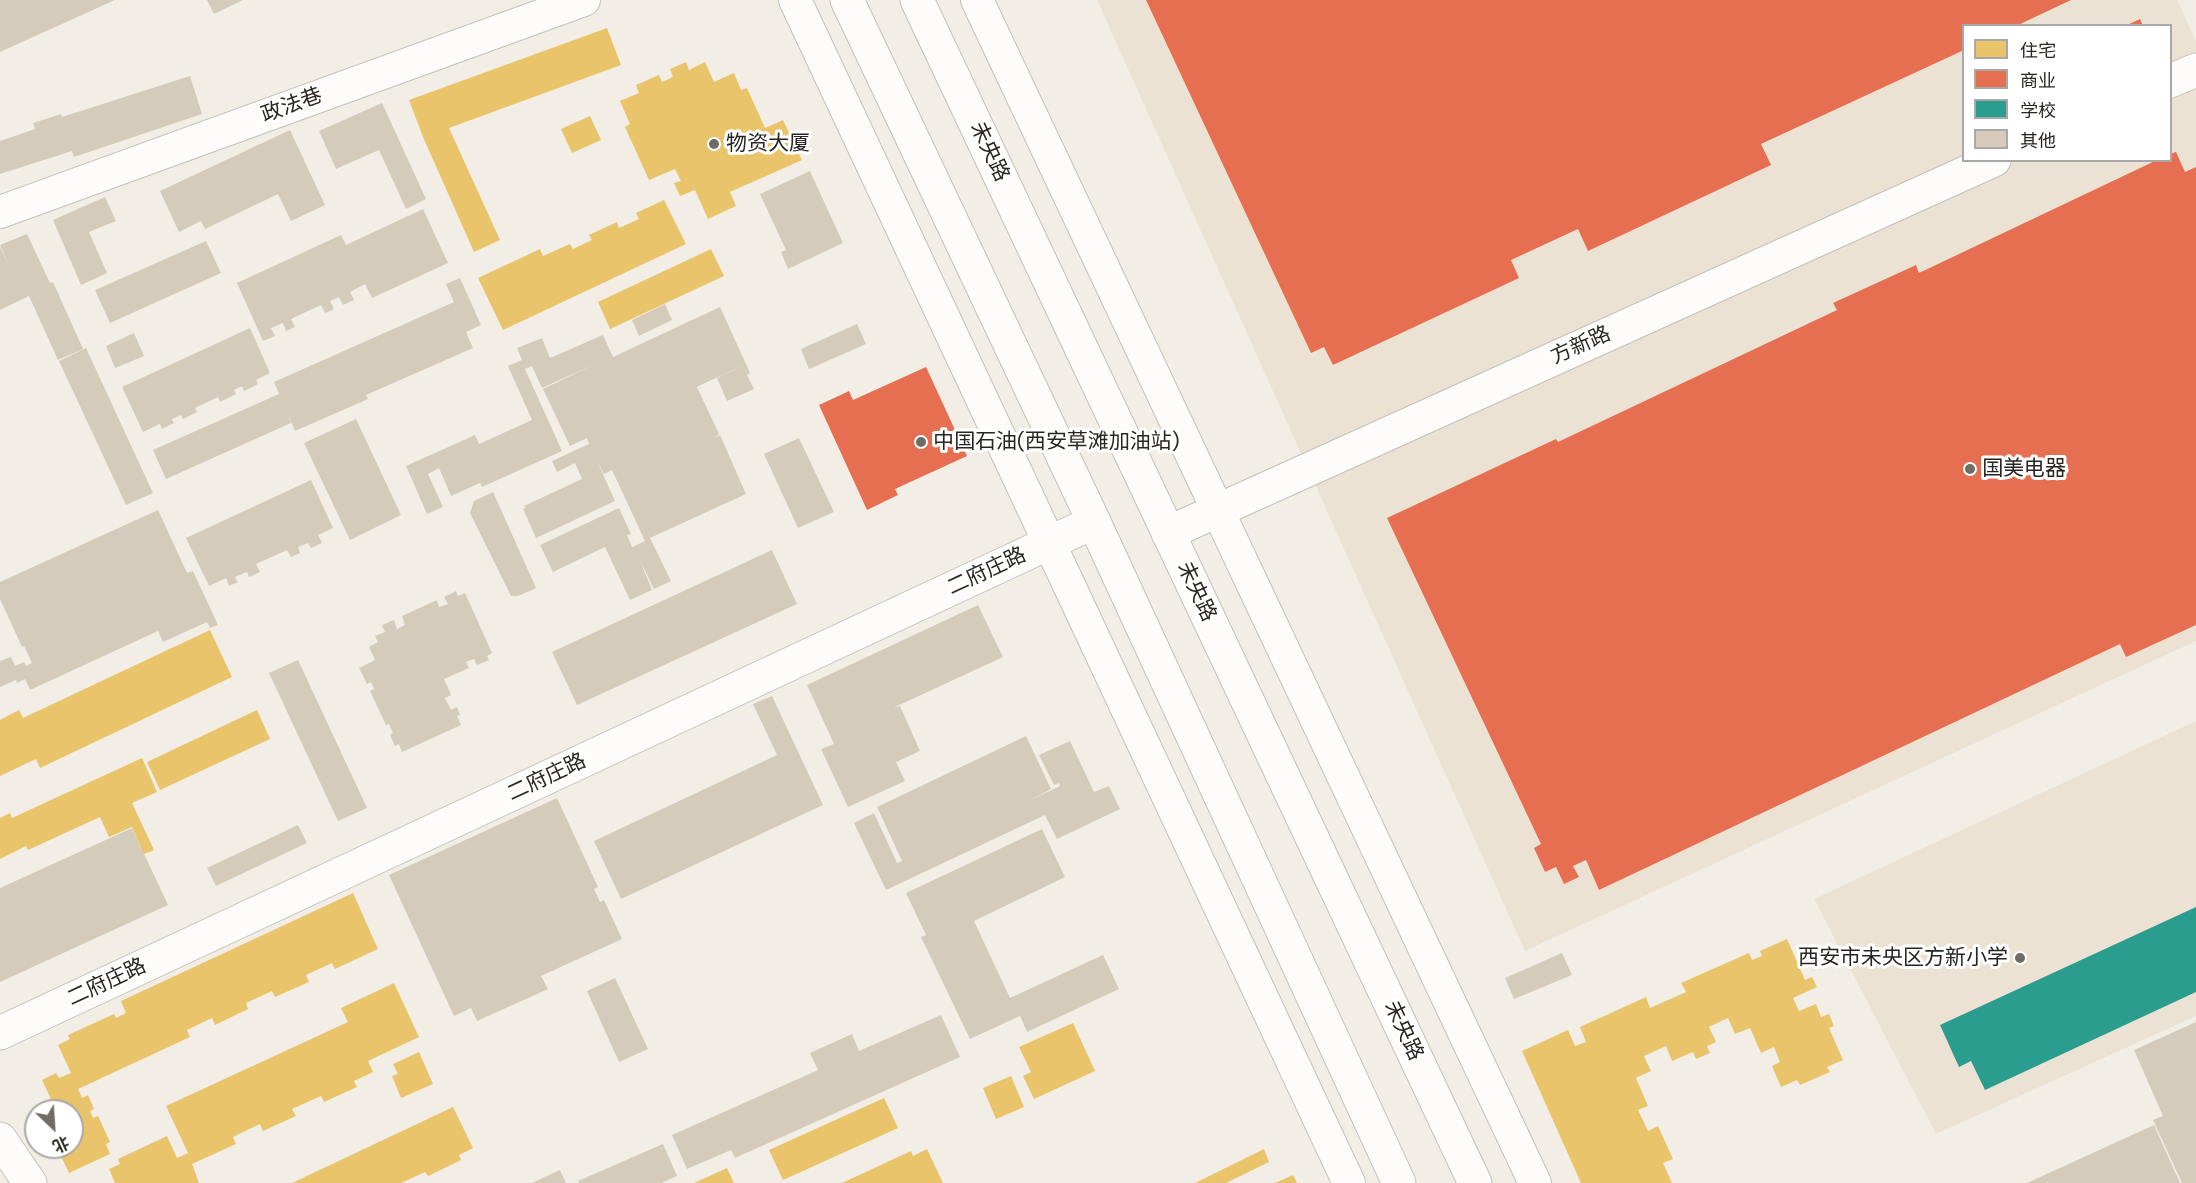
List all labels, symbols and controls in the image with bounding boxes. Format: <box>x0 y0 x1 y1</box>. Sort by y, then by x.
legend <box>1962 24 2172 162</box>
text: 住宅 <box>2020 39 2056 63</box>
text: 商业 <box>2020 69 2056 93</box>
street label: 政法巷 <box>258 83 326 129</box>
text: 学校 <box>2020 99 2056 123</box>
street label: 未央路 <box>964 118 1014 186</box>
text: 其他 <box>2020 129 2056 153</box>
place label: 物资大厦 <box>726 131 810 157</box>
marker: 物资大厦 <box>707 137 721 151</box>
street label: 方新路 <box>1547 322 1615 370</box>
place label: 中国石油(西安草滩加油站) <box>933 429 1180 455</box>
marker: 中国石油(西安草滩加油站) <box>914 435 928 449</box>
place label: 国美电器 <box>1982 456 2066 482</box>
marker: 国美电器 <box>1963 462 1977 476</box>
street label: 二府庄路 <box>944 543 1030 601</box>
street label: 未央路 <box>1171 558 1221 626</box>
street label: 二府庄路 <box>504 749 590 807</box>
place label: 西安市未央区方新小学 <box>1798 945 2008 971</box>
marker: 西安市未央区方新小学 <box>2013 951 2027 965</box>
street label: 二府庄路 <box>64 954 150 1012</box>
street label: 未央路 <box>1378 997 1428 1065</box>
north arrow <box>24 1099 84 1159</box>
text: 北 <box>49 1131 73 1157</box>

